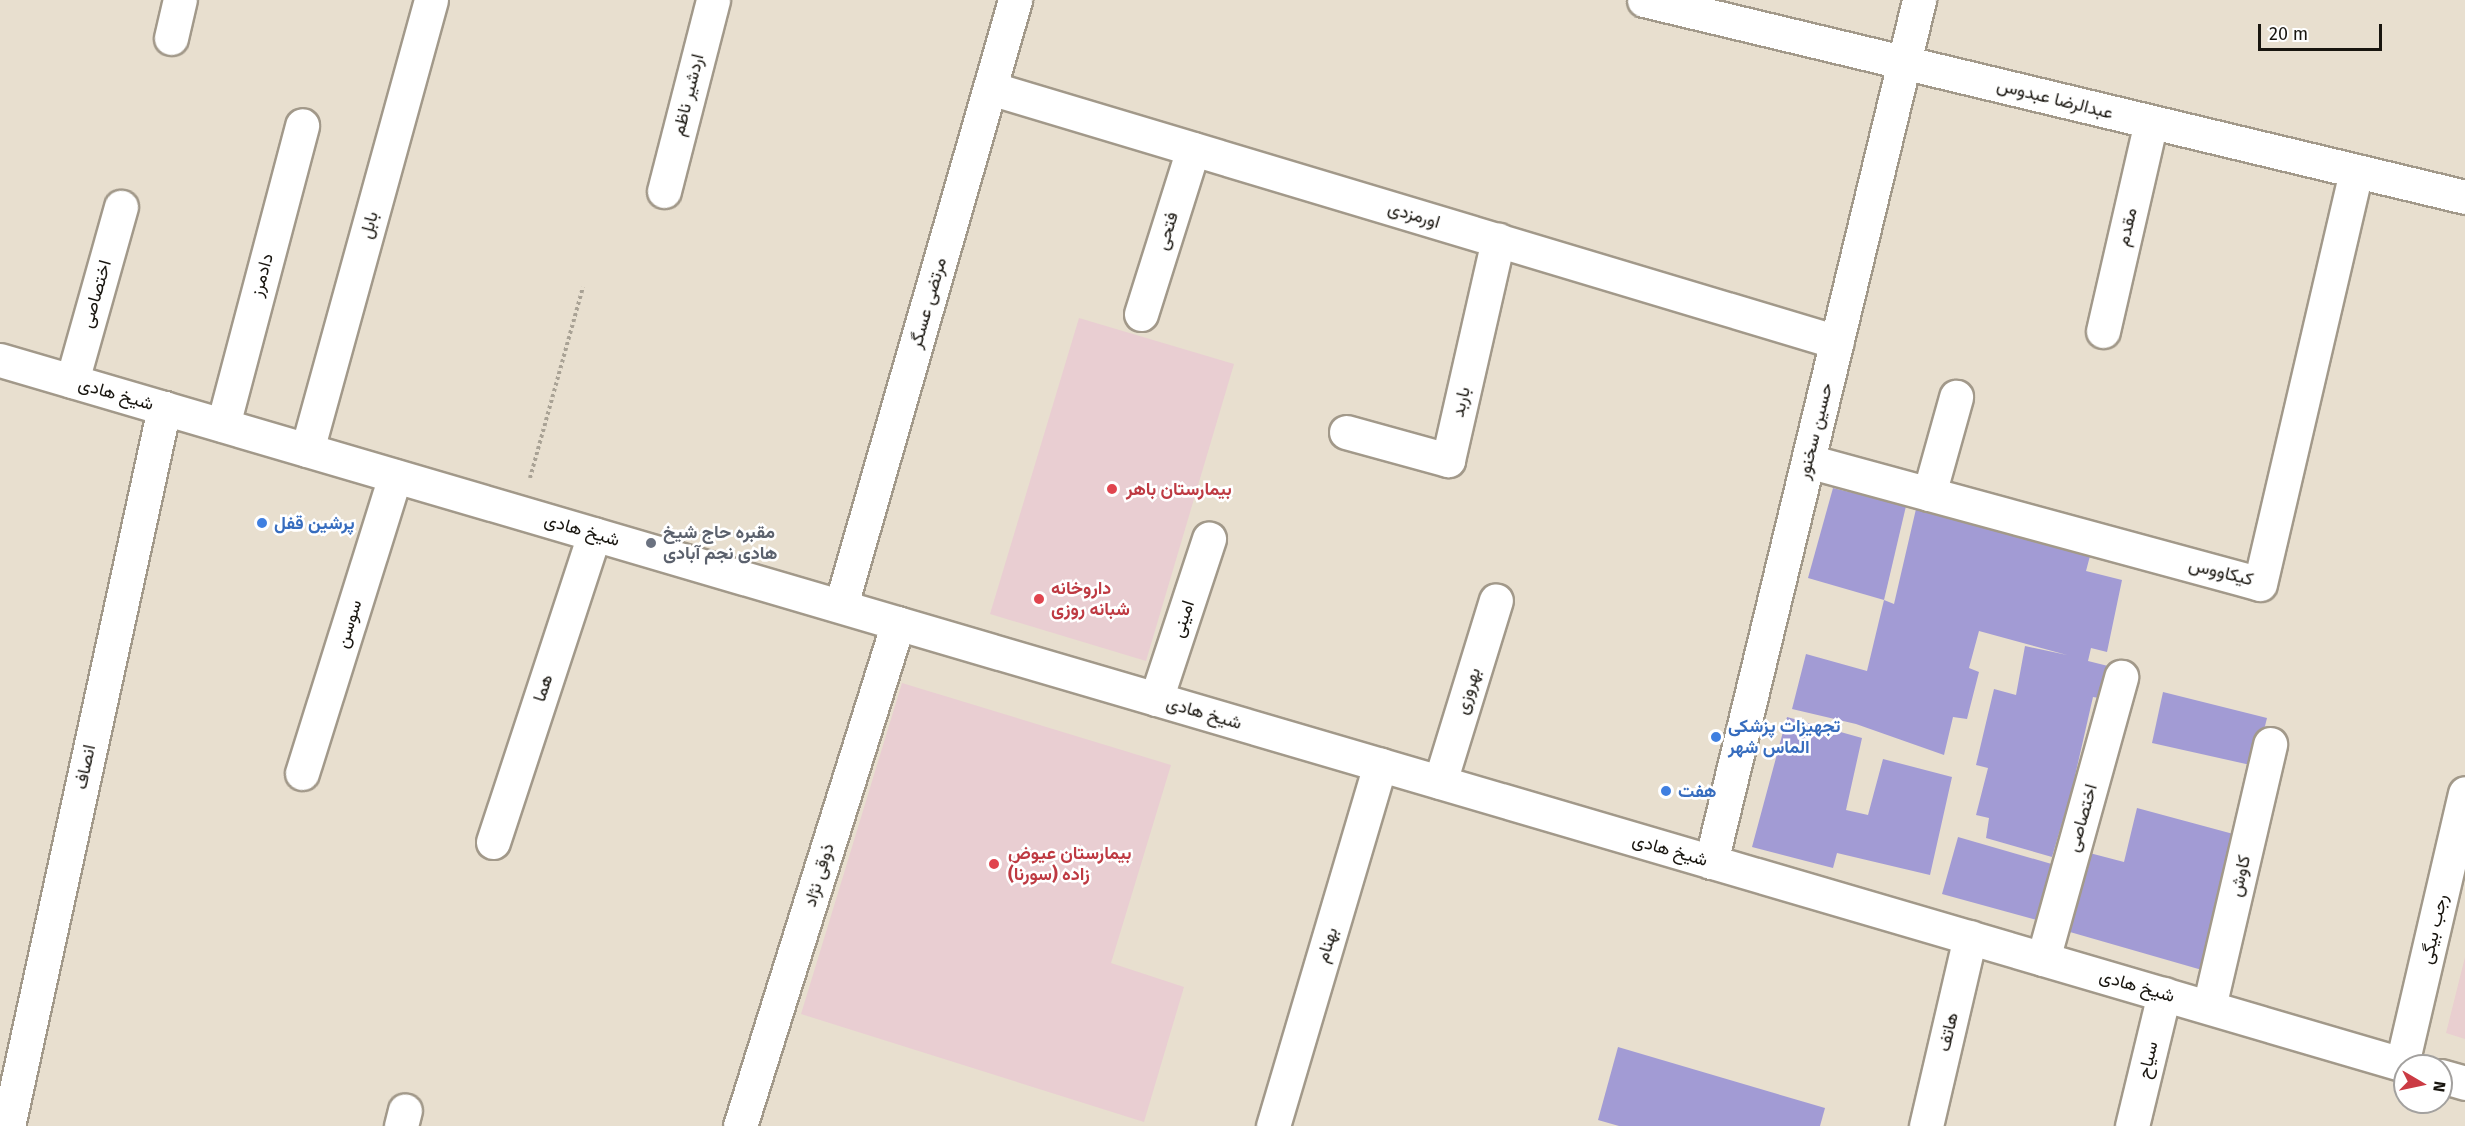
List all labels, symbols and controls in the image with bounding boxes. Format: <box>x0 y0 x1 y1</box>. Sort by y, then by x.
scale bar <box>2261 12 2386 50</box>
text: 20 m <box>2269 23 2308 45</box>
street label: اردشیر ناظم <box>667 52 709 138</box>
street label: عبدالرضا عبدوس <box>1995 74 2115 124</box>
street label: اورمزدی <box>1385 197 1443 233</box>
street label: مقدم <box>2112 206 2142 248</box>
street label: بابل <box>355 209 383 241</box>
street label: فتحی <box>1151 209 1183 253</box>
street label: دادمرز <box>246 251 278 299</box>
street label: مرتضی عسگر <box>905 255 951 351</box>
street label: اختصاصی <box>76 258 116 330</box>
street label: شیخ هادی <box>76 373 156 415</box>
street label: حسین سخنور <box>1793 380 1837 482</box>
street label: باربد <box>1447 385 1475 419</box>
place label: بیمارستان باهر <box>1126 478 1232 500</box>
marker: بیمارستان باهر <box>1103 480 1121 498</box>
street label: شیخ هادی <box>542 509 622 551</box>
place label: پرشین قفل <box>274 512 355 534</box>
marker: پرشین قفل <box>255 516 269 530</box>
place label: مقبره حاج شیخ هادی نجم آبادی <box>663 522 777 564</box>
marker: مقبره حاج شیخ هادی نجم آبادی <box>644 536 658 550</box>
street label: کیکاووس <box>2187 554 2255 590</box>
place label: داروخانه شبانه روزی <box>1051 578 1130 620</box>
marker: داروخانه شبانه روزی <box>1032 592 1046 606</box>
street label: سوسن <box>331 597 367 651</box>
street label: امینی <box>1167 598 1199 640</box>
street label: بهروزی <box>1451 665 1485 717</box>
street label: هما <box>528 672 558 704</box>
street label: شیخ هادی <box>1164 692 1244 734</box>
place label: تجهیزات پزشکی الماس شهر <box>1728 716 1841 758</box>
marker: تجهیزات پزشکی الماس شهر <box>1709 730 1723 744</box>
street label: انصاف <box>70 743 100 791</box>
place label: هفت <box>1678 780 1717 802</box>
street label: اختصاصی <box>2062 782 2102 854</box>
marker: هفت <box>1659 784 1673 798</box>
street label: شیخ هادی <box>1630 829 1710 871</box>
street label: ذوقی نژاد <box>799 841 839 909</box>
place label: بیمارستان عیوض زاده (سورنا) <box>1008 843 1131 886</box>
street label: کاوش <box>2225 853 2255 899</box>
marker: بیمارستان عیوض زاده (سورنا) <box>985 855 1003 873</box>
street label: رجب بیگی <box>2415 892 2453 966</box>
street label: بهنام <box>1311 925 1343 965</box>
street label: شیخ هادی <box>2097 965 2177 1007</box>
street label: هاتف <box>1933 1010 1963 1054</box>
street label: سیاح <box>2133 1039 2163 1081</box>
north arrow <box>2393 1054 2453 1114</box>
text: N <box>2429 1080 2450 1093</box>

